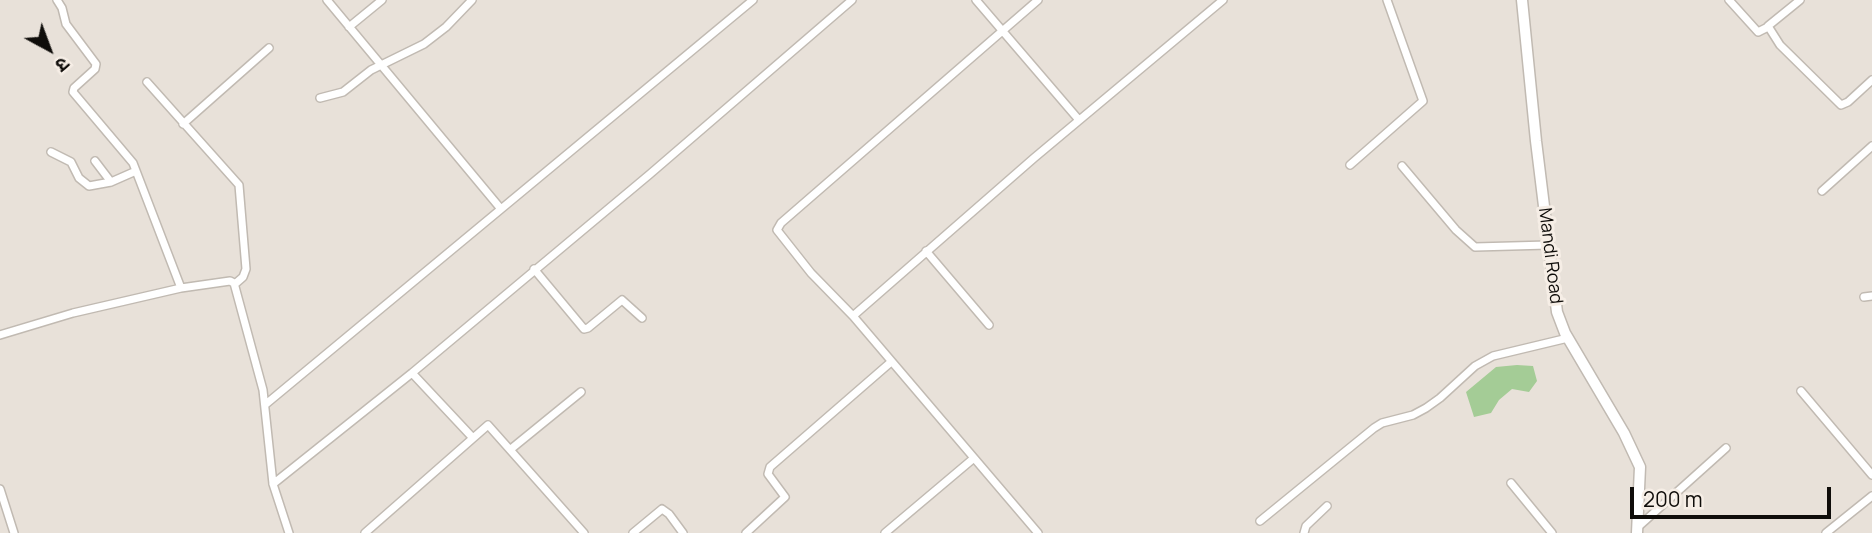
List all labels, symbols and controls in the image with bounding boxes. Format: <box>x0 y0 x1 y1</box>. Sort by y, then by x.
north arrow <box>14 14 84 84</box>
text: उ <box>50 51 76 78</box>
street label: Mandi Road <box>1533 207 1567 305</box>
scale bar <box>1634 474 1835 518</box>
text: 200 m <box>1643 485 1703 513</box>

